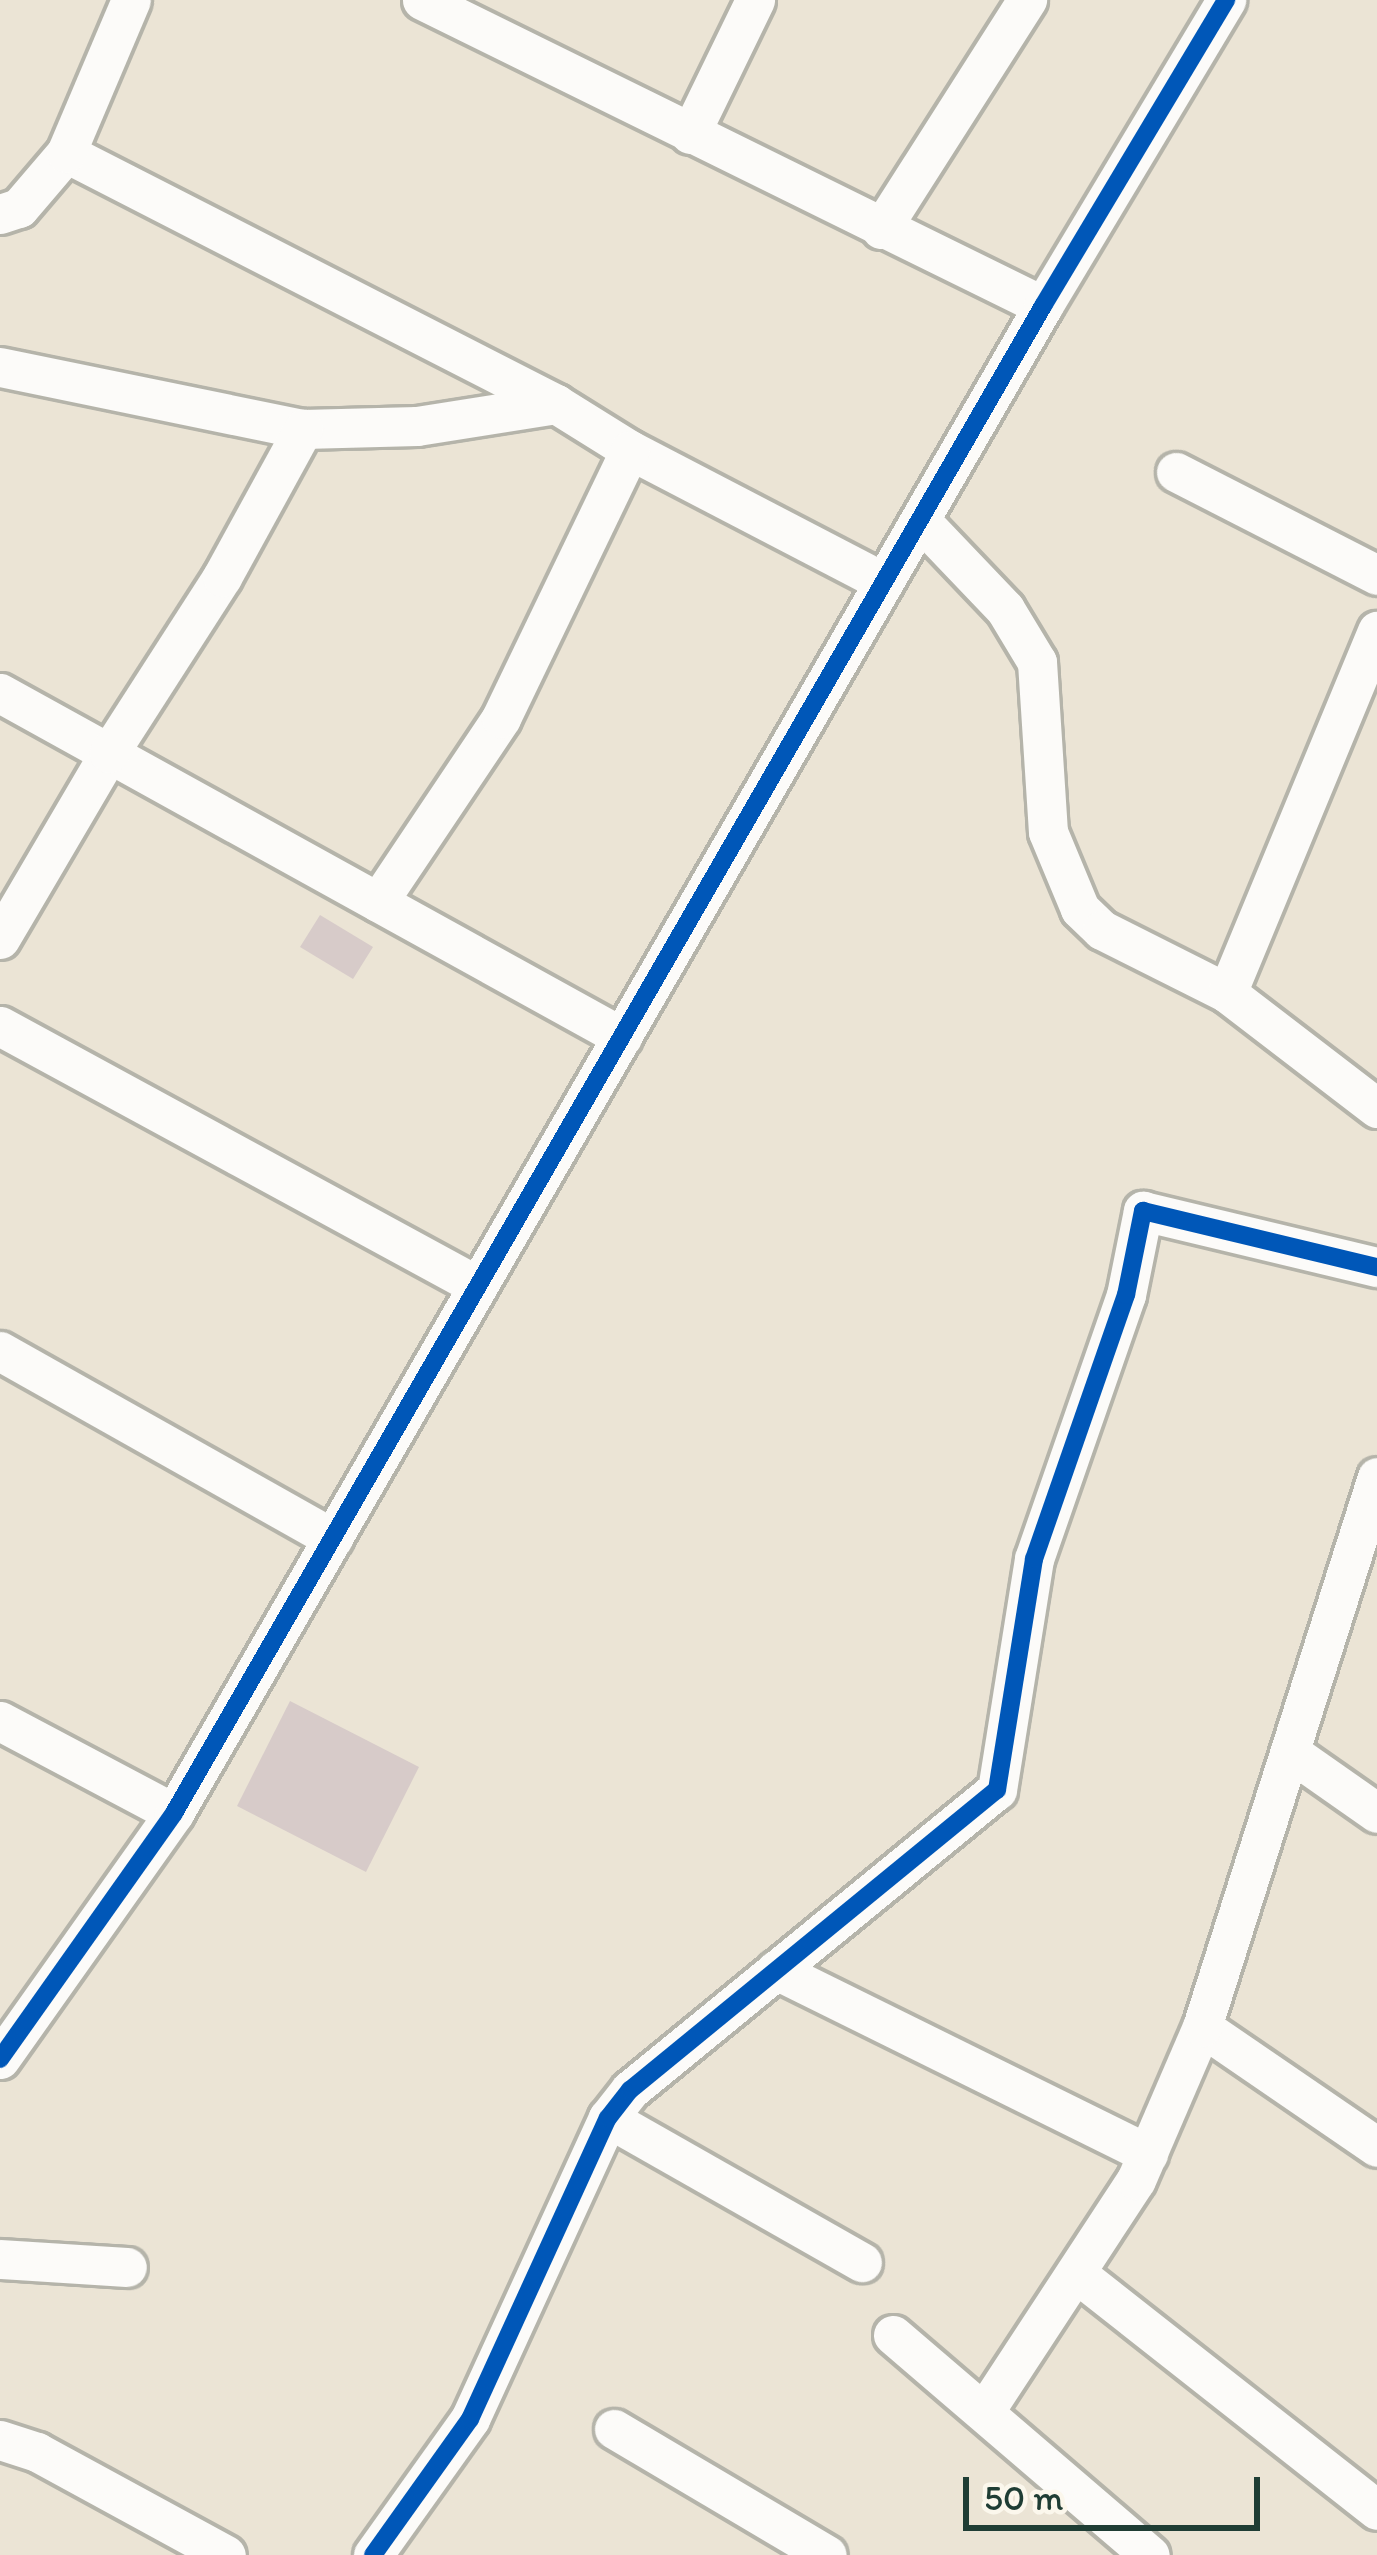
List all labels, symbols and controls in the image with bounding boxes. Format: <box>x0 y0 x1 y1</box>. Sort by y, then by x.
scale bar <box>969 2453 1266 2527</box>
text: 50 m <box>984 2476 1063 2519</box>

